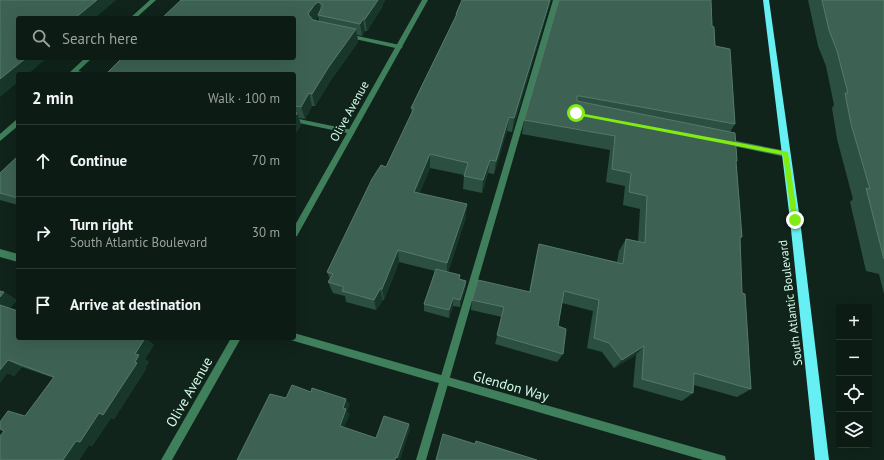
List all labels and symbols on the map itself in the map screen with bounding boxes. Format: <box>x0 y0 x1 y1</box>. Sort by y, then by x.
street label: Olive Avenue <box>326 78 372 144</box>
route start <box>567 104 585 122</box>
route end <box>786 211 804 229</box>
street label: South Atlantic Boulevard <box>775 239 805 367</box>
street label: Olive Avenue <box>162 354 216 430</box>
street label: Glendon Way <box>471 367 551 406</box>

